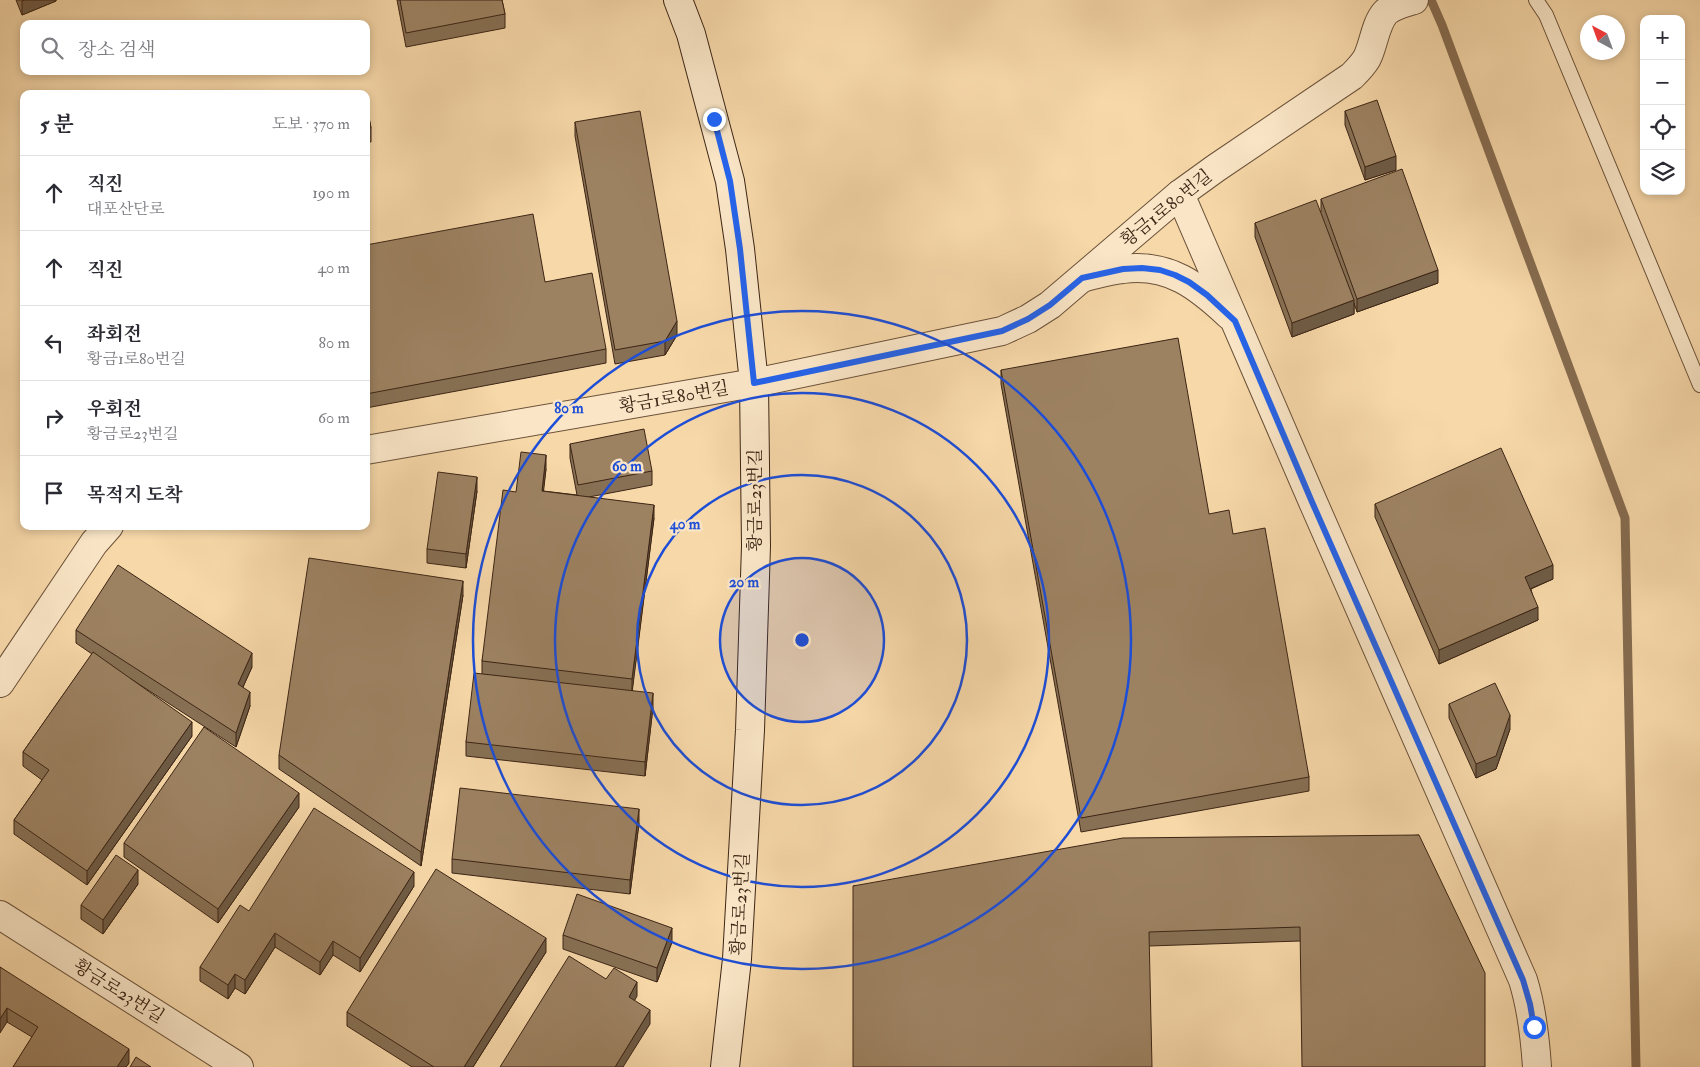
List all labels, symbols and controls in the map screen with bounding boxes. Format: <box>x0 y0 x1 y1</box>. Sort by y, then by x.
north arrow <box>1580 15 1625 60</box>
map controls <box>1640 15 1685 195</box>
button: + <box>1640 15 1685 60</box>
search box <box>20 20 370 75</box>
icon: search <box>38 34 66 62</box>
text: 장소 검색 <box>78 38 155 62</box>
button: − <box>1640 60 1685 105</box>
button: locate <box>1640 105 1685 150</box>
route end <box>703 108 726 131</box>
text: 5 분 <box>40 111 74 138</box>
text: 도보 · 370 m <box>272 114 350 134</box>
button: layers <box>1640 150 1685 195</box>
street label: 황금1로80번길 <box>1116 165 1217 252</box>
text: 직진 <box>87 172 124 196</box>
icon: ahead <box>40 179 68 207</box>
text: 190 m <box>312 183 350 203</box>
text: 대포산단로 <box>87 199 164 219</box>
icon: ahead <box>40 254 68 282</box>
text: 직진 <box>87 258 124 282</box>
text: 40 m <box>317 258 350 278</box>
text: 좌회전 <box>87 322 142 346</box>
icon: left <box>40 329 68 357</box>
text: 80 m <box>319 333 350 353</box>
text: 황금1로80번길 <box>87 349 186 369</box>
street label: 황금1로80번길 <box>617 377 731 418</box>
text: 우회전 <box>87 397 142 421</box>
text: 80 m <box>554 399 584 418</box>
icon: right <box>40 404 68 432</box>
text: 60 m <box>318 408 350 428</box>
text: 황금로23번길 <box>87 424 179 444</box>
street label: 황금로23번길 <box>744 449 767 551</box>
text: 60 m <box>612 457 642 476</box>
icon: arrive <box>40 479 68 507</box>
text: 목적지 도착 <box>87 483 183 507</box>
text: 40 m <box>669 515 701 534</box>
text: 20 m <box>729 573 759 592</box>
centre of rings <box>793 631 811 649</box>
street label: 황금로23번길 <box>726 852 755 956</box>
street label: 황금로23번길 <box>69 954 168 1028</box>
route start <box>1523 1016 1546 1039</box>

